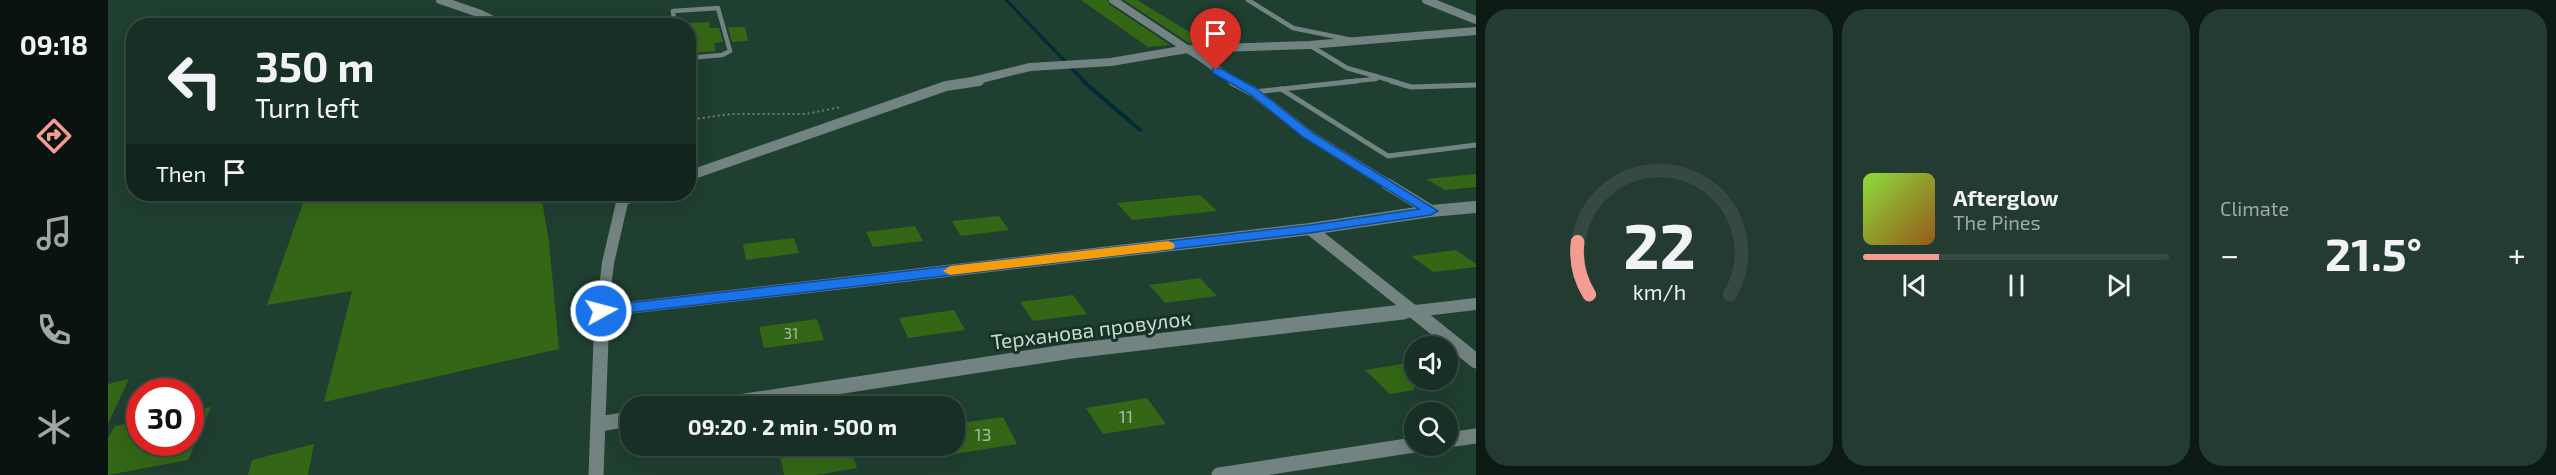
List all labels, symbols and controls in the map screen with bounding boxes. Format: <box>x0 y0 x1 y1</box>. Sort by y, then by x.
pin <box>1190 8 1241 70</box>
icon: arrive <box>1199 17 1232 50</box>
text: 09:18 <box>20 28 88 60</box>
text: 350 m <box>255 40 375 90</box>
icon: left <box>156 42 234 120</box>
text: Turn left <box>255 91 359 123</box>
icon: directions <box>33 115 75 157</box>
icon: arrive <box>218 156 251 189</box>
text: Then <box>156 160 206 186</box>
text: Afterglow <box>1953 184 2058 210</box>
text: Climate <box>2220 196 2289 220</box>
text: 22 <box>1623 207 1695 282</box>
text: The Pines <box>1953 210 2041 234</box>
icon: music <box>33 212 75 254</box>
text: 21.5° <box>2325 226 2422 280</box>
text: − <box>2220 234 2239 274</box>
text: + <box>2508 234 2526 274</box>
icon: previous <box>1898 269 1931 302</box>
icon: pause <box>2000 269 2033 302</box>
icon: next <box>2102 269 2135 302</box>
position arrow <box>569 279 633 343</box>
text: km/h <box>1632 279 1686 304</box>
street label: Терханова провулок <box>989 304 1193 355</box>
icon: phone <box>33 309 75 351</box>
house number: 31 <box>784 324 798 342</box>
map controls <box>1404 336 1458 456</box>
button: sound <box>1404 336 1458 390</box>
speed limit sign: 30 <box>126 378 204 456</box>
button: search <box>1404 402 1458 456</box>
house number: 11 <box>1119 405 1133 427</box>
icon: climate <box>33 406 75 448</box>
text: 09:20 · 2 min · 500 m <box>688 413 897 439</box>
house number: 13 <box>974 423 992 445</box>

